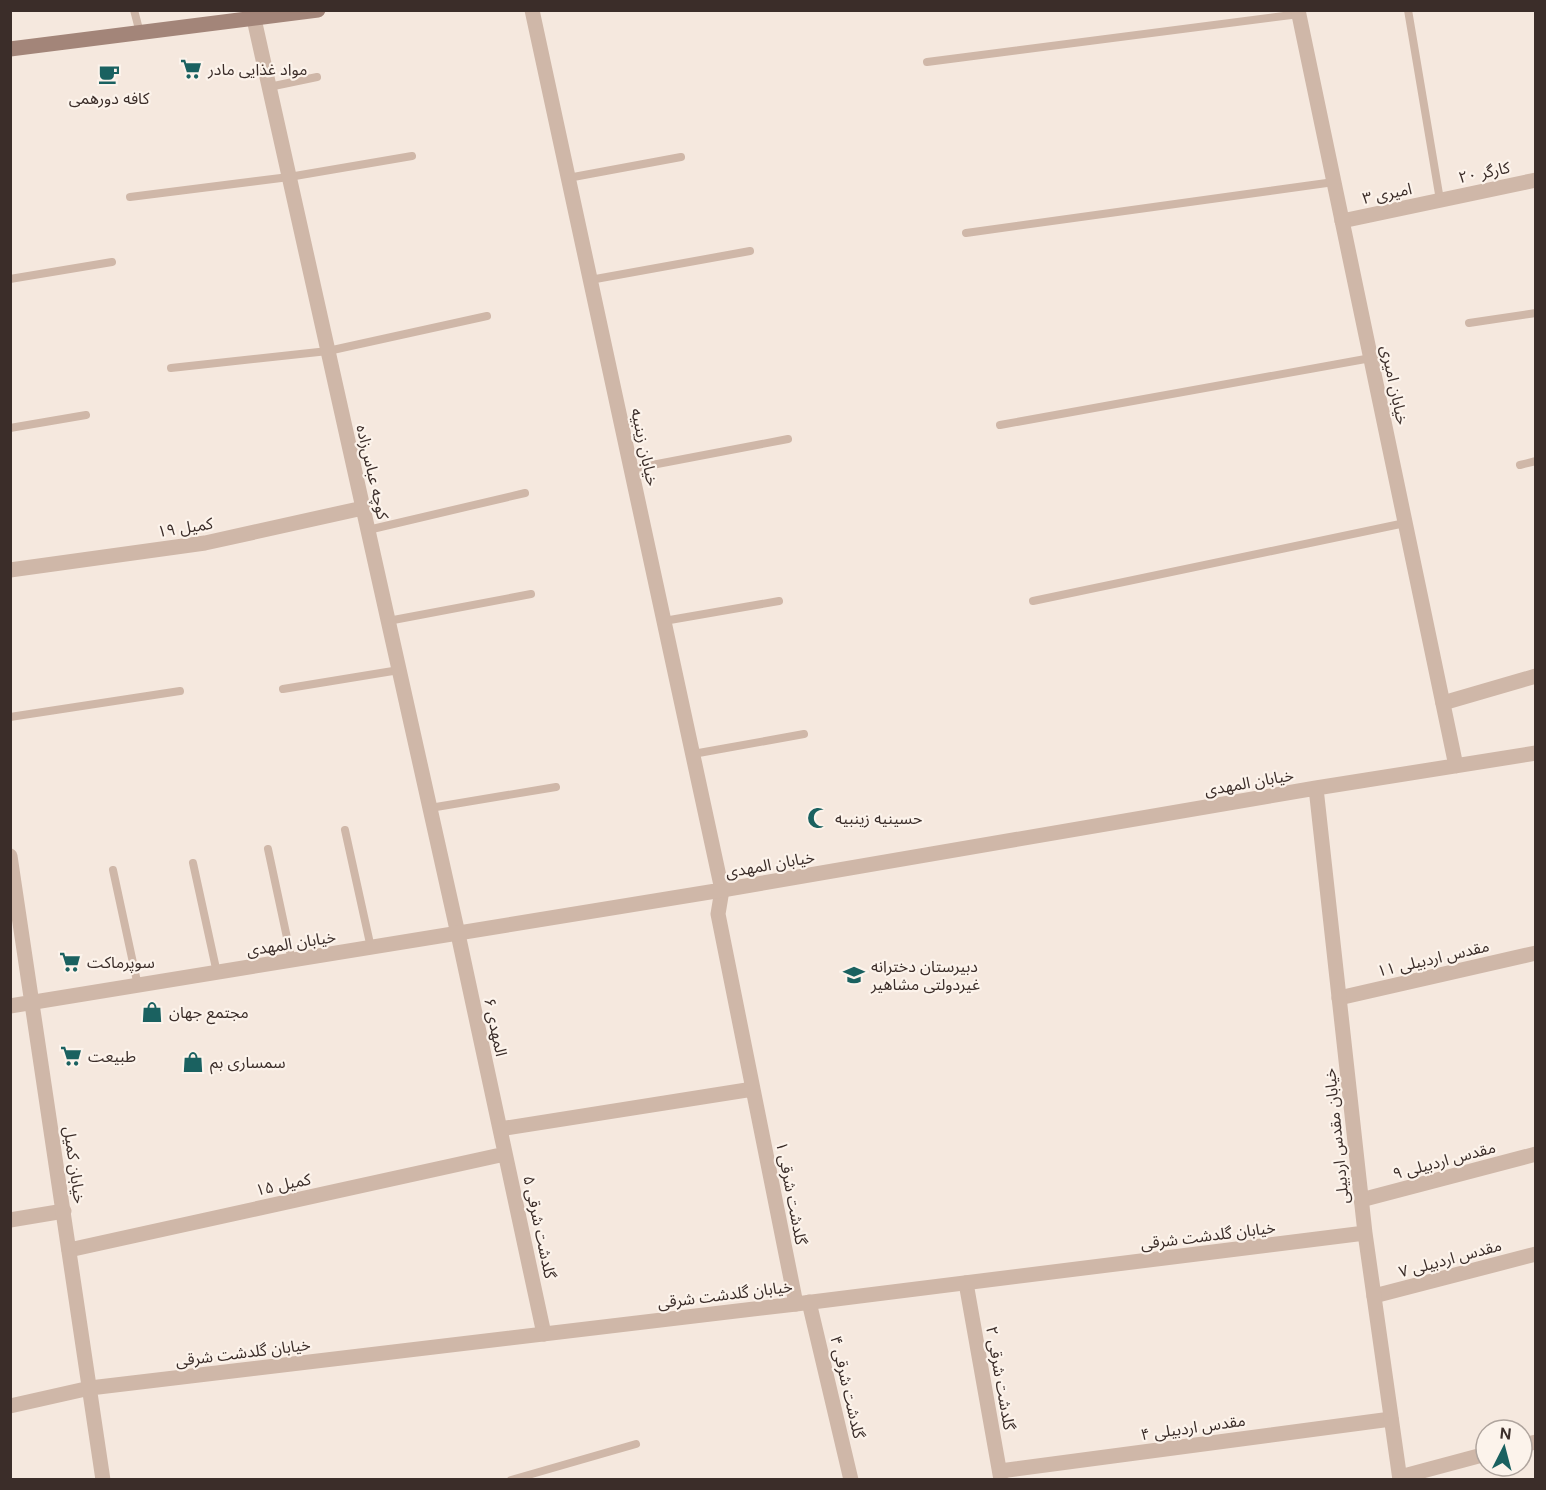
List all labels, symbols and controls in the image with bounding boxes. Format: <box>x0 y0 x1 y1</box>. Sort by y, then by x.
supermarket icon: مواد غذایی مادر <box>179 57 203 81</box>
place label: مواد غذایی مادر <box>207 59 307 80</box>
cafe icon: کافه دورهمی <box>97 62 121 86</box>
place label: کافه دورهمی <box>69 88 150 109</box>
street label: کارگر ۲۰ <box>1456 157 1512 188</box>
street label: امیری ۳ <box>1360 178 1414 209</box>
street label: خیابان امیری <box>1376 343 1413 427</box>
street label: خیابان زینبیه <box>626 406 663 488</box>
street label: کوچه عباس‌زاده <box>351 423 394 522</box>
street label: کمیل ۱۹ <box>156 513 215 542</box>
street label: خیابان المهدی <box>1203 764 1295 801</box>
mosque icon: حسینیه زینبیه <box>806 806 830 830</box>
place label: حسینیه زینبیه <box>835 808 922 829</box>
street label: خیابان المهدی <box>724 846 816 883</box>
street label: خیابان المهدی <box>245 926 337 961</box>
street label: مقدس اردبیلی ۱۱ <box>1375 935 1491 982</box>
supermarket icon: سوپرماکت <box>58 950 82 974</box>
place label: سوپرماکت <box>87 952 155 973</box>
place label: دبیرستان دخترانه غیردولتی مشاهیر <box>870 956 980 995</box>
school or university icon: دبیرستان دخترانه غیردولتی مشاهیر <box>842 963 866 987</box>
street label: المهدی ۶ <box>479 996 512 1058</box>
shop icon: مجتمع جهان <box>140 1000 164 1024</box>
place label: مجتمع جهان <box>169 1002 249 1025</box>
supermarket icon: طبیعت <box>59 1044 83 1068</box>
place label: طبیعت <box>88 1046 136 1067</box>
shop icon: سمساری بم <box>181 1050 205 1074</box>
place label: سمساری بم <box>210 1052 286 1075</box>
street label: خیابان مقدس اردبیلی <box>1319 1067 1354 1205</box>
street label: خیابان کمیل <box>59 1125 90 1205</box>
street label: مقدس اردبیلی ۹ <box>1390 1137 1498 1184</box>
street label: گلدشت شرقی ۱ <box>771 1140 812 1247</box>
street label: کمیل ۱۵ <box>254 1168 313 1201</box>
street label: گلدشت شرقی ۵ <box>518 1174 561 1281</box>
street label: خیابان گلدشت شرقی <box>1139 1217 1277 1254</box>
street label: مقدس اردبیلی ۷ <box>1396 1235 1504 1282</box>
street label: خیابان گلدشت شرقی <box>656 1276 794 1313</box>
street label: گلدشت شرقی ۲ <box>981 1325 1020 1432</box>
street label: خیابان گلدشت شرقی <box>174 1334 312 1371</box>
street label: گلدشت شرقی ۴ <box>825 1334 870 1441</box>
street label: مقدس اردبیلی ۴ <box>1139 1410 1247 1445</box>
north arrow <box>1474 1418 1534 1478</box>
text: N <box>1499 1423 1512 1445</box>

